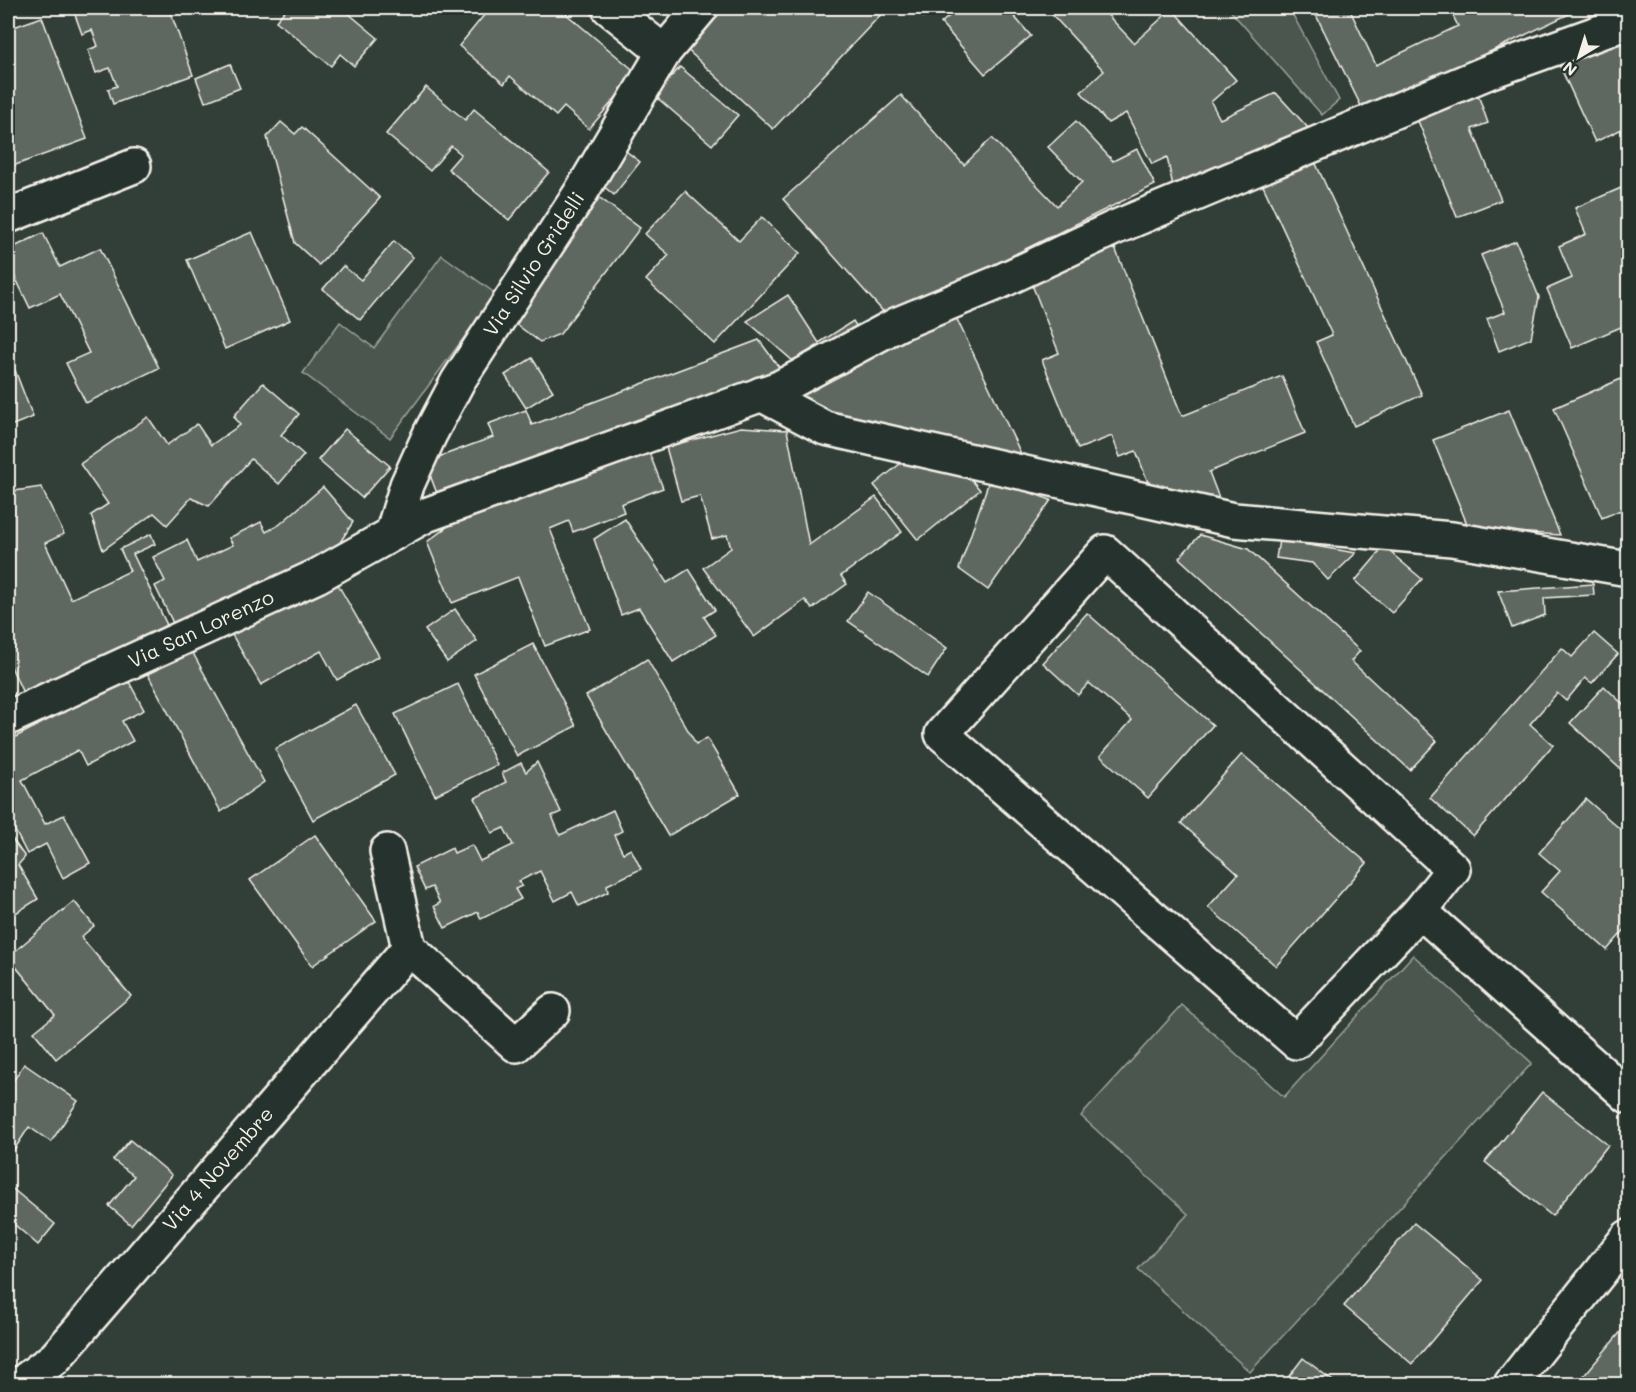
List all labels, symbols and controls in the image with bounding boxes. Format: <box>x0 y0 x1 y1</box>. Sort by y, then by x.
north arrow <box>1549 27 1609 87</box>
text: N <box>1558 57 1581 81</box>
street label: Via Silvio Gridelli <box>477 186 590 341</box>
street label: Via San Lorenzo <box>124 583 278 673</box>
street label: Via 4 Novembre <box>156 1101 278 1236</box>

